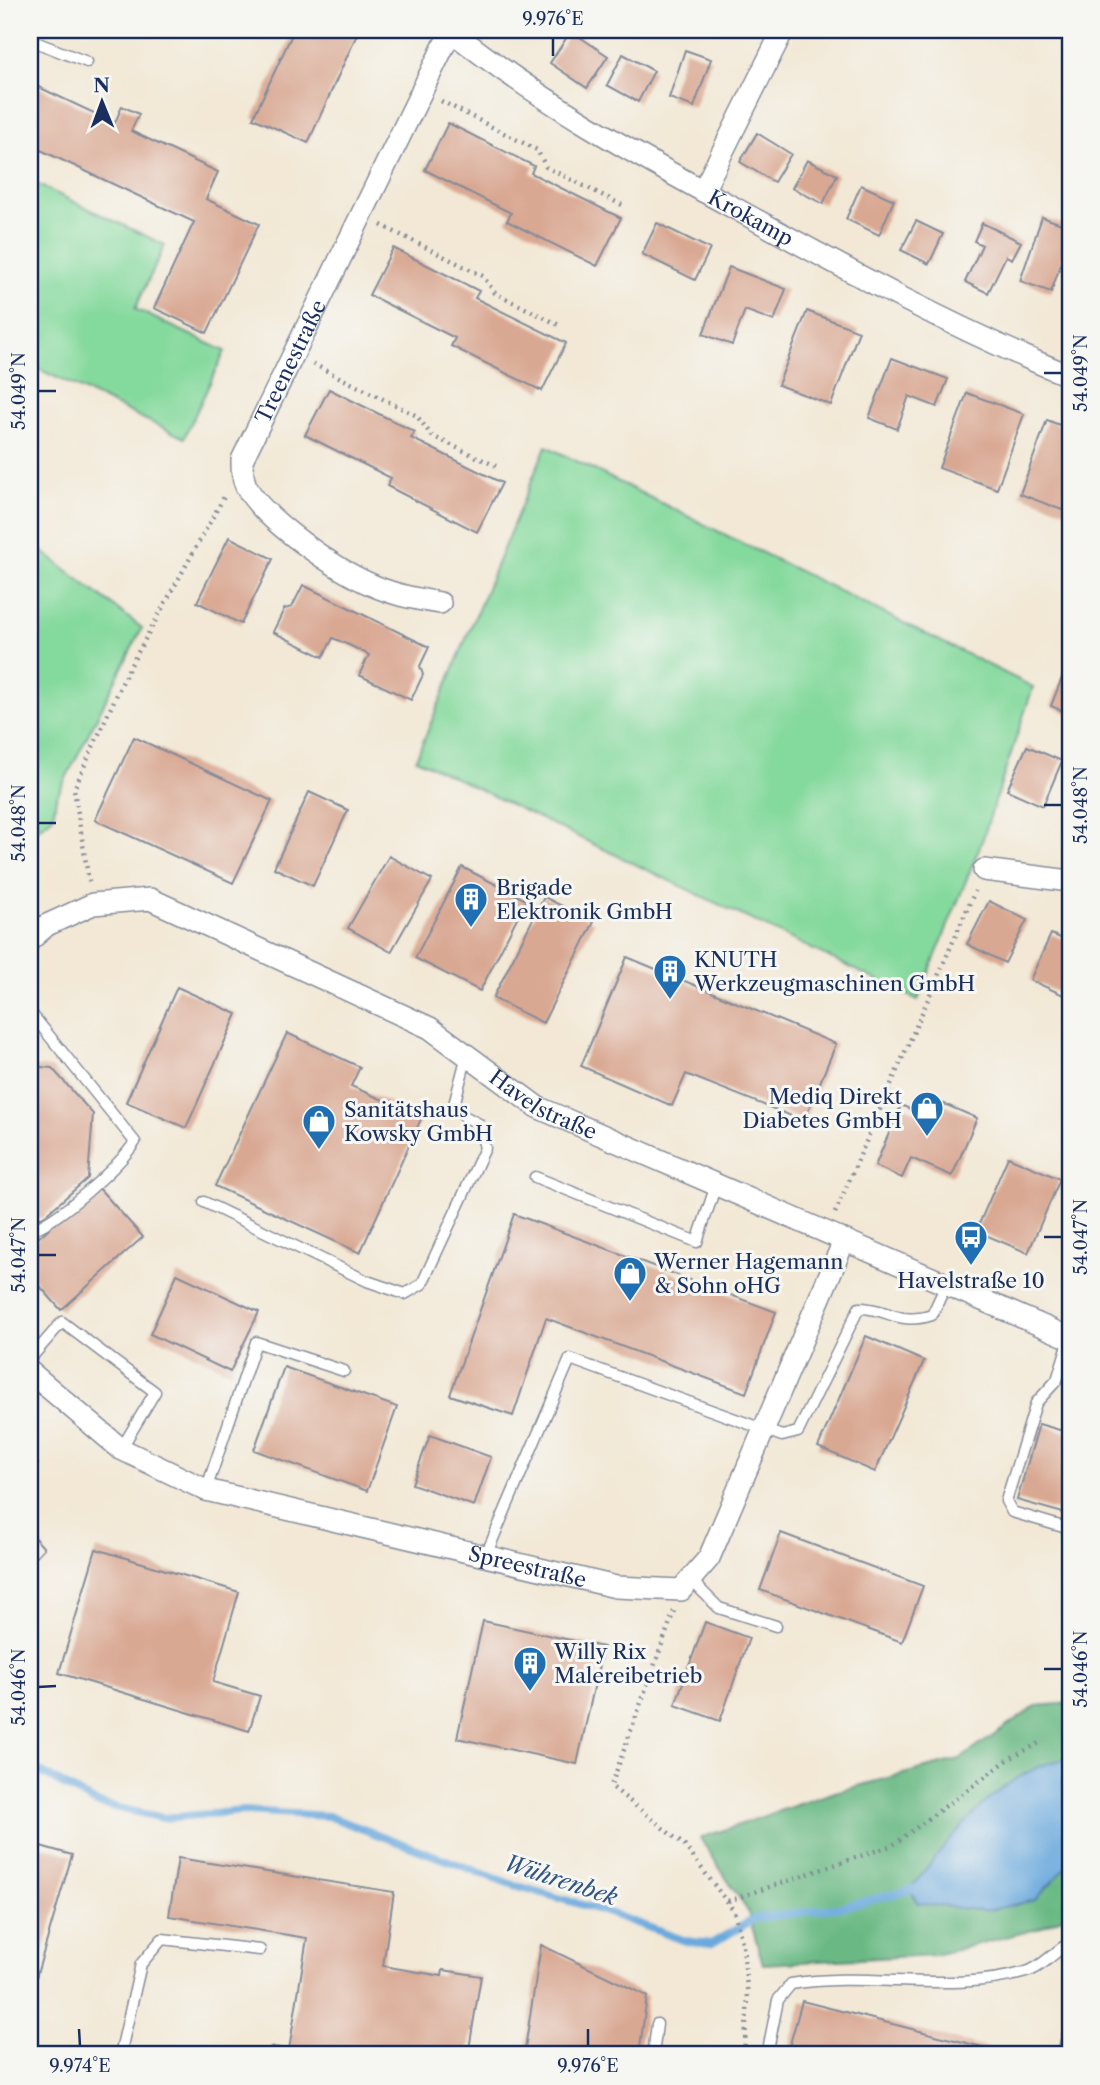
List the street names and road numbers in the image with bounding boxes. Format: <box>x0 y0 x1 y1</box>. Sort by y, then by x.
street label: Krokamp <box>704 184 798 251</box>
street label: Treenestraße <box>249 296 331 427</box>
street label: Havelstraße <box>485 1064 601 1144</box>
street label: Spreestraße <box>466 1540 589 1592</box>

